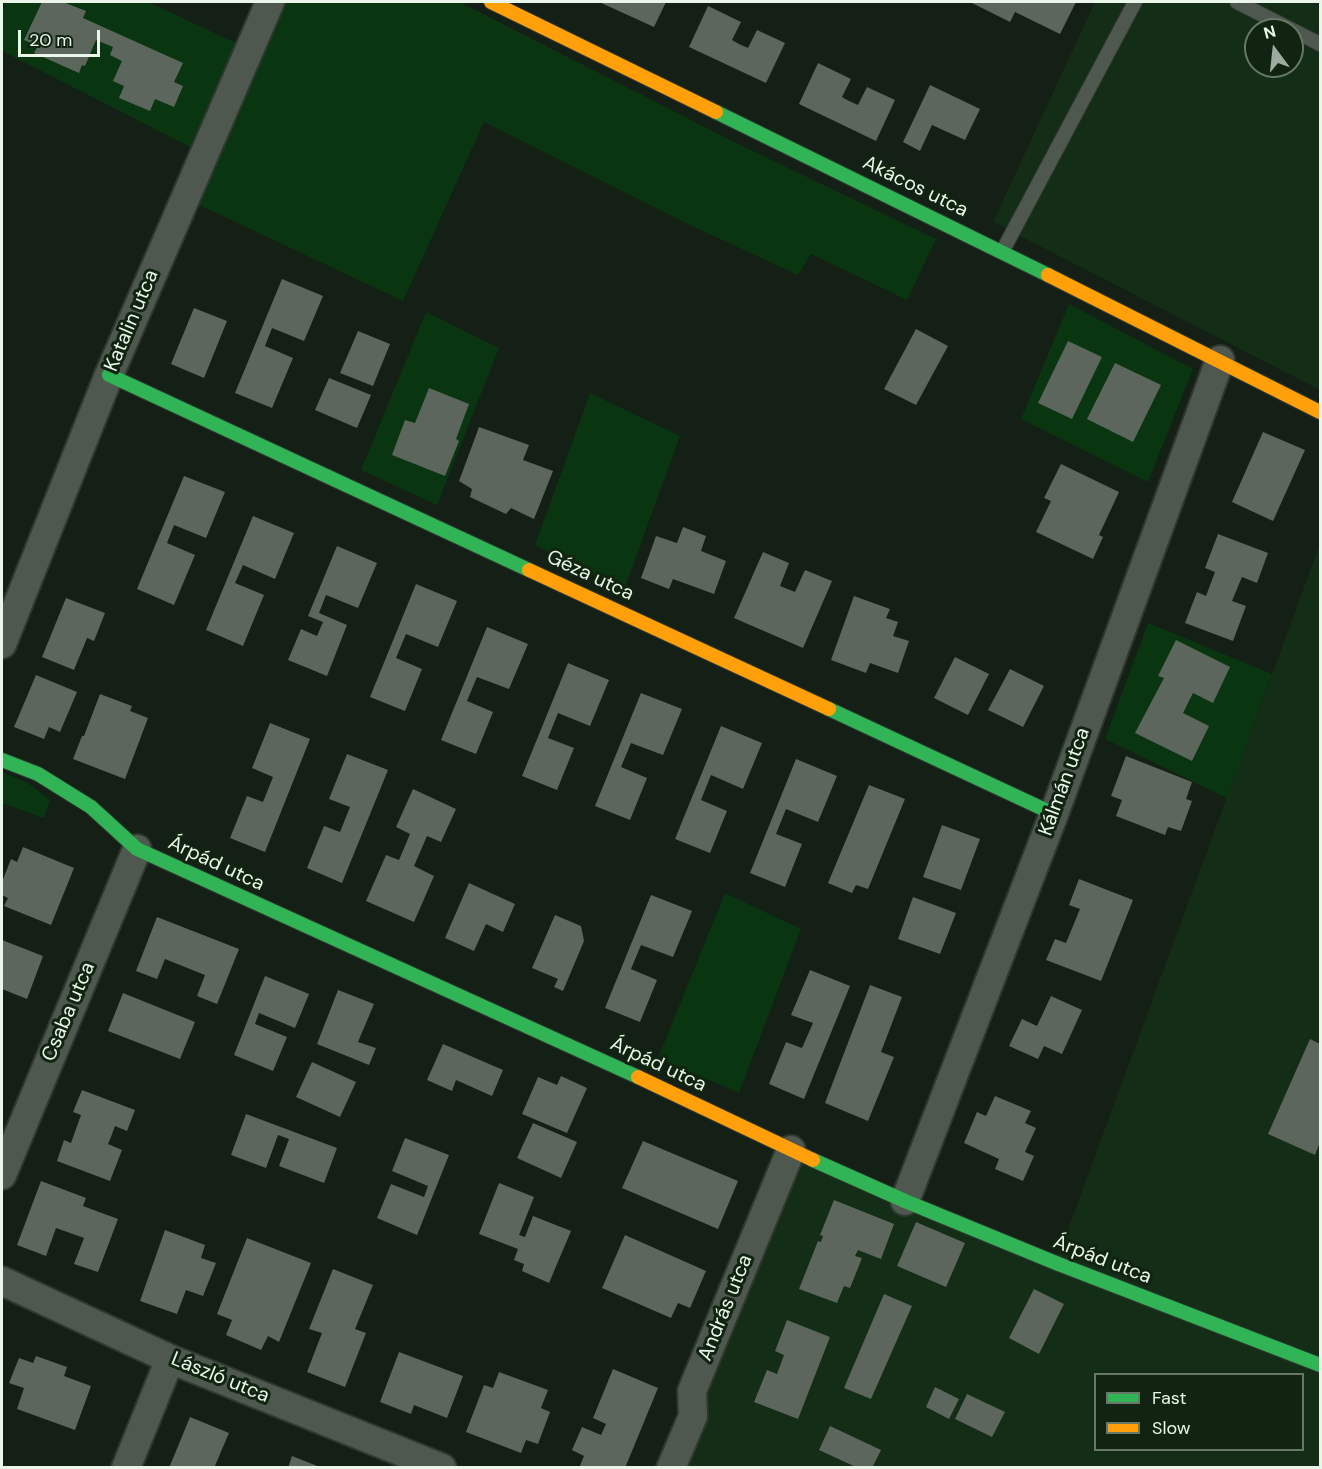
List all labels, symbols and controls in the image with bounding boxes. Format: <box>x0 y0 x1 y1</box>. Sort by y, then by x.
scale bar <box>21 18 104 56</box>
north arrow <box>1244 18 1304 78</box>
text: N <box>1261 20 1278 44</box>
text: 20 m <box>29 28 72 52</box>
street label: Akácos utca <box>858 151 972 223</box>
street label: Katalin utca <box>100 267 164 375</box>
street label: Géza utca <box>543 545 637 607</box>
street label: Kálmán utca <box>1034 725 1096 839</box>
street label: Árpád utca <box>164 831 268 897</box>
street label: Csaba utca <box>37 959 101 1065</box>
street label: Árpád utca <box>606 1032 710 1098</box>
street label: Árpád utca <box>1049 1230 1155 1290</box>
street label: András utca <box>694 1251 758 1365</box>
street label: László utca <box>167 1347 273 1409</box>
legend <box>1094 1373 1304 1451</box>
text: Fast <box>1152 1386 1187 1410</box>
text: Slow <box>1152 1416 1191 1440</box>

